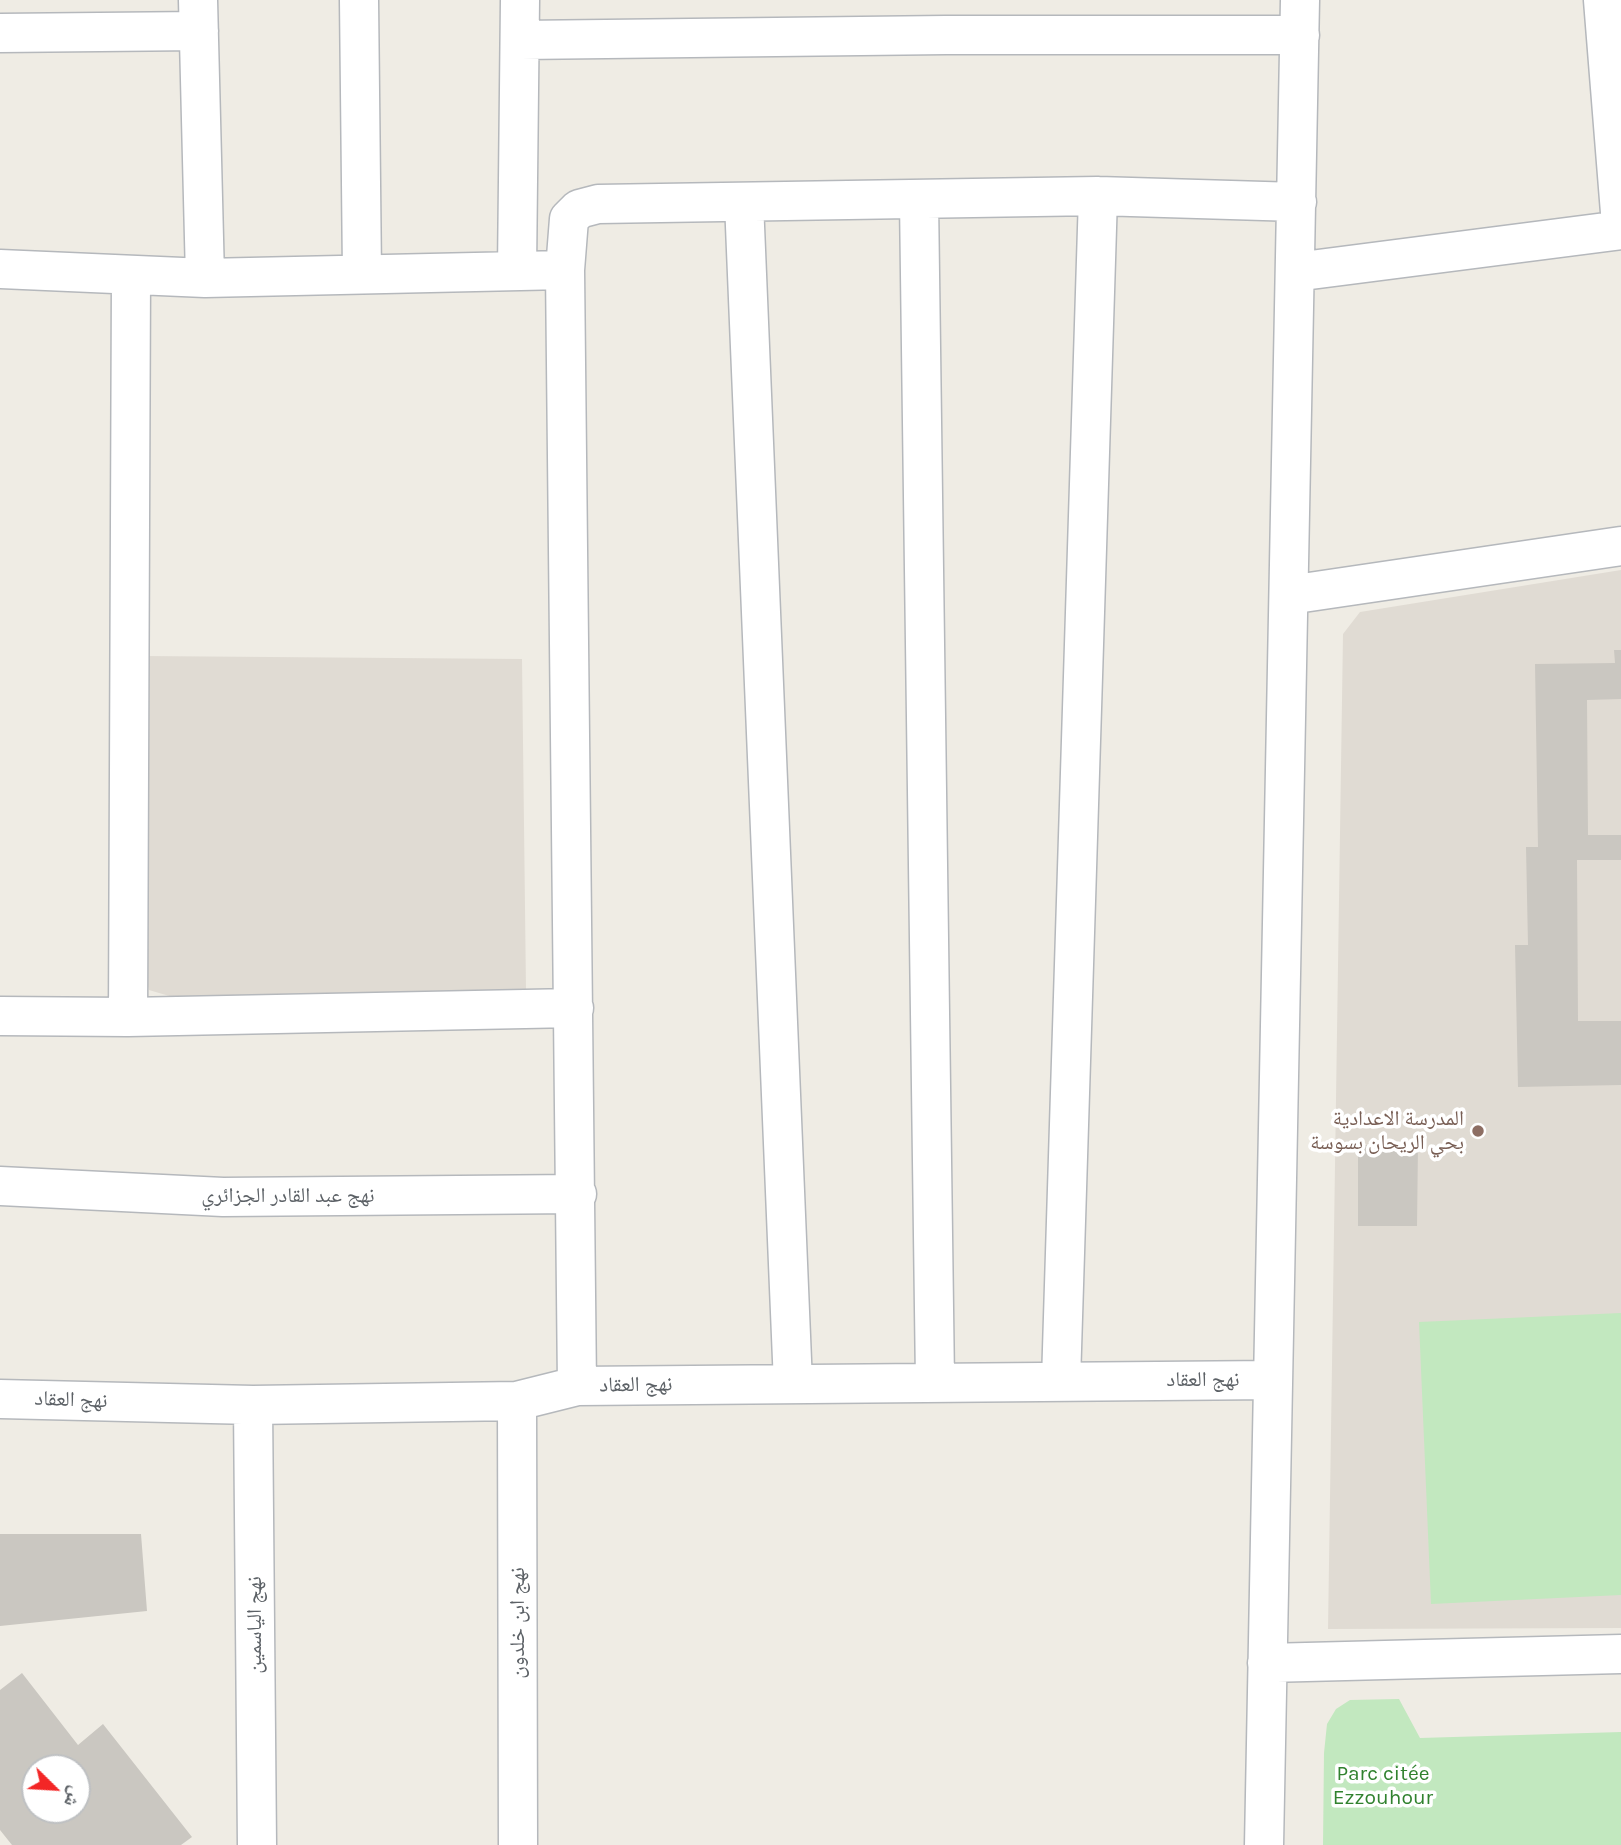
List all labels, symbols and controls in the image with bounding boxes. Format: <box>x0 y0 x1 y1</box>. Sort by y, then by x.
place label: المدرسة الاعدادية بحي الريحان بسوسة <box>1310 1106 1464 1156</box>
marker: المدرسة الاعدادية بحي الريحان بسوسة <box>1470 1123 1486 1139</box>
street label: نهج عبد القادر الجزائري <box>201 1183 375 1209</box>
street label: نهج العقاد <box>1166 1367 1240 1393</box>
street label: نهج العقاد <box>599 1372 673 1398</box>
street label: نهج العقاد <box>34 1386 108 1414</box>
street label: نهج ابن خلدون <box>505 1567 531 1679</box>
street label: نهج الياسمين <box>242 1576 268 1674</box>
north arrow <box>21 1754 91 1824</box>
park label: Parc citée Ezzouhour <box>1333 1761 1433 1811</box>
text: ش <box>59 1783 88 1810</box>

